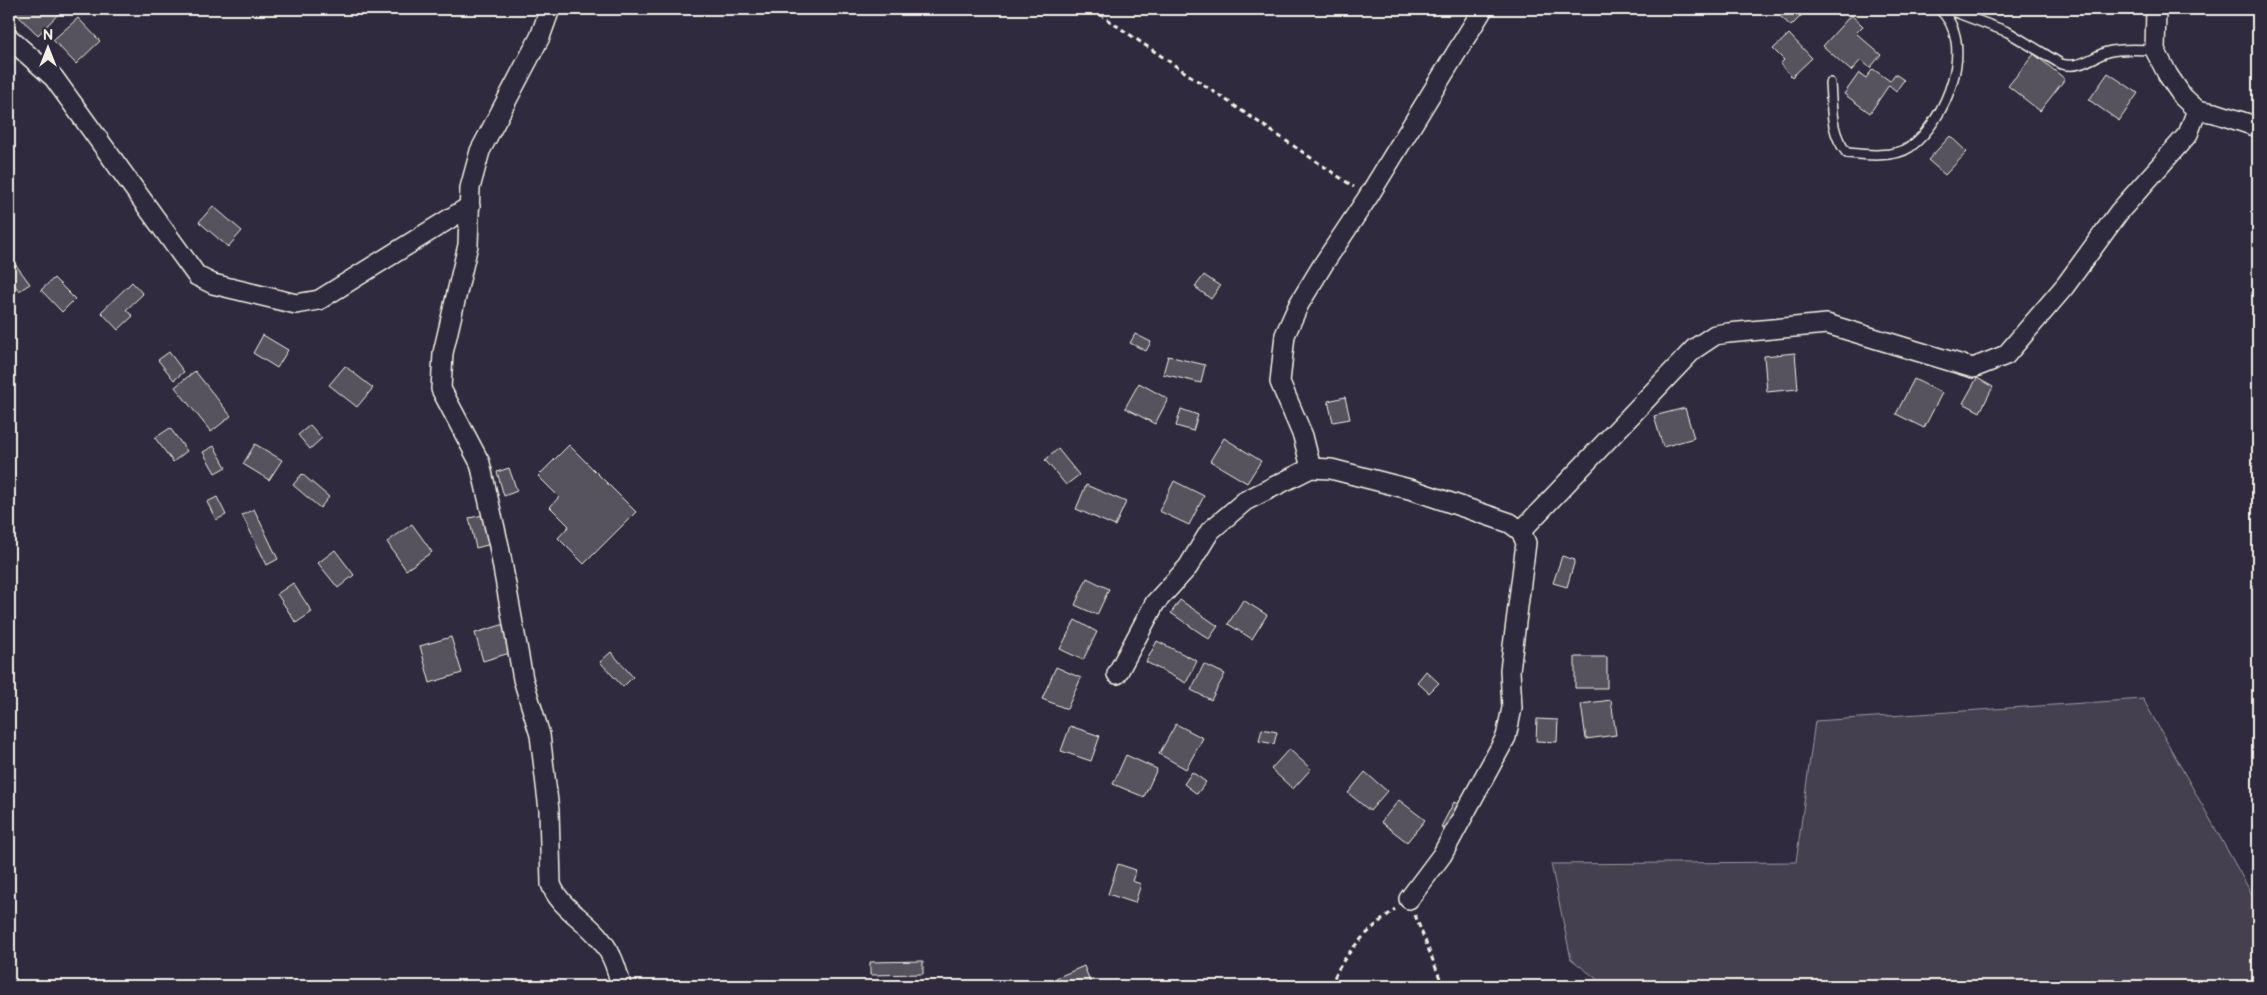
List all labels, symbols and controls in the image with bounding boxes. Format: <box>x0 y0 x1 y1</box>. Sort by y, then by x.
north arrow <box>22 22 72 72</box>
text: N <box>43 27 53 44</box>

